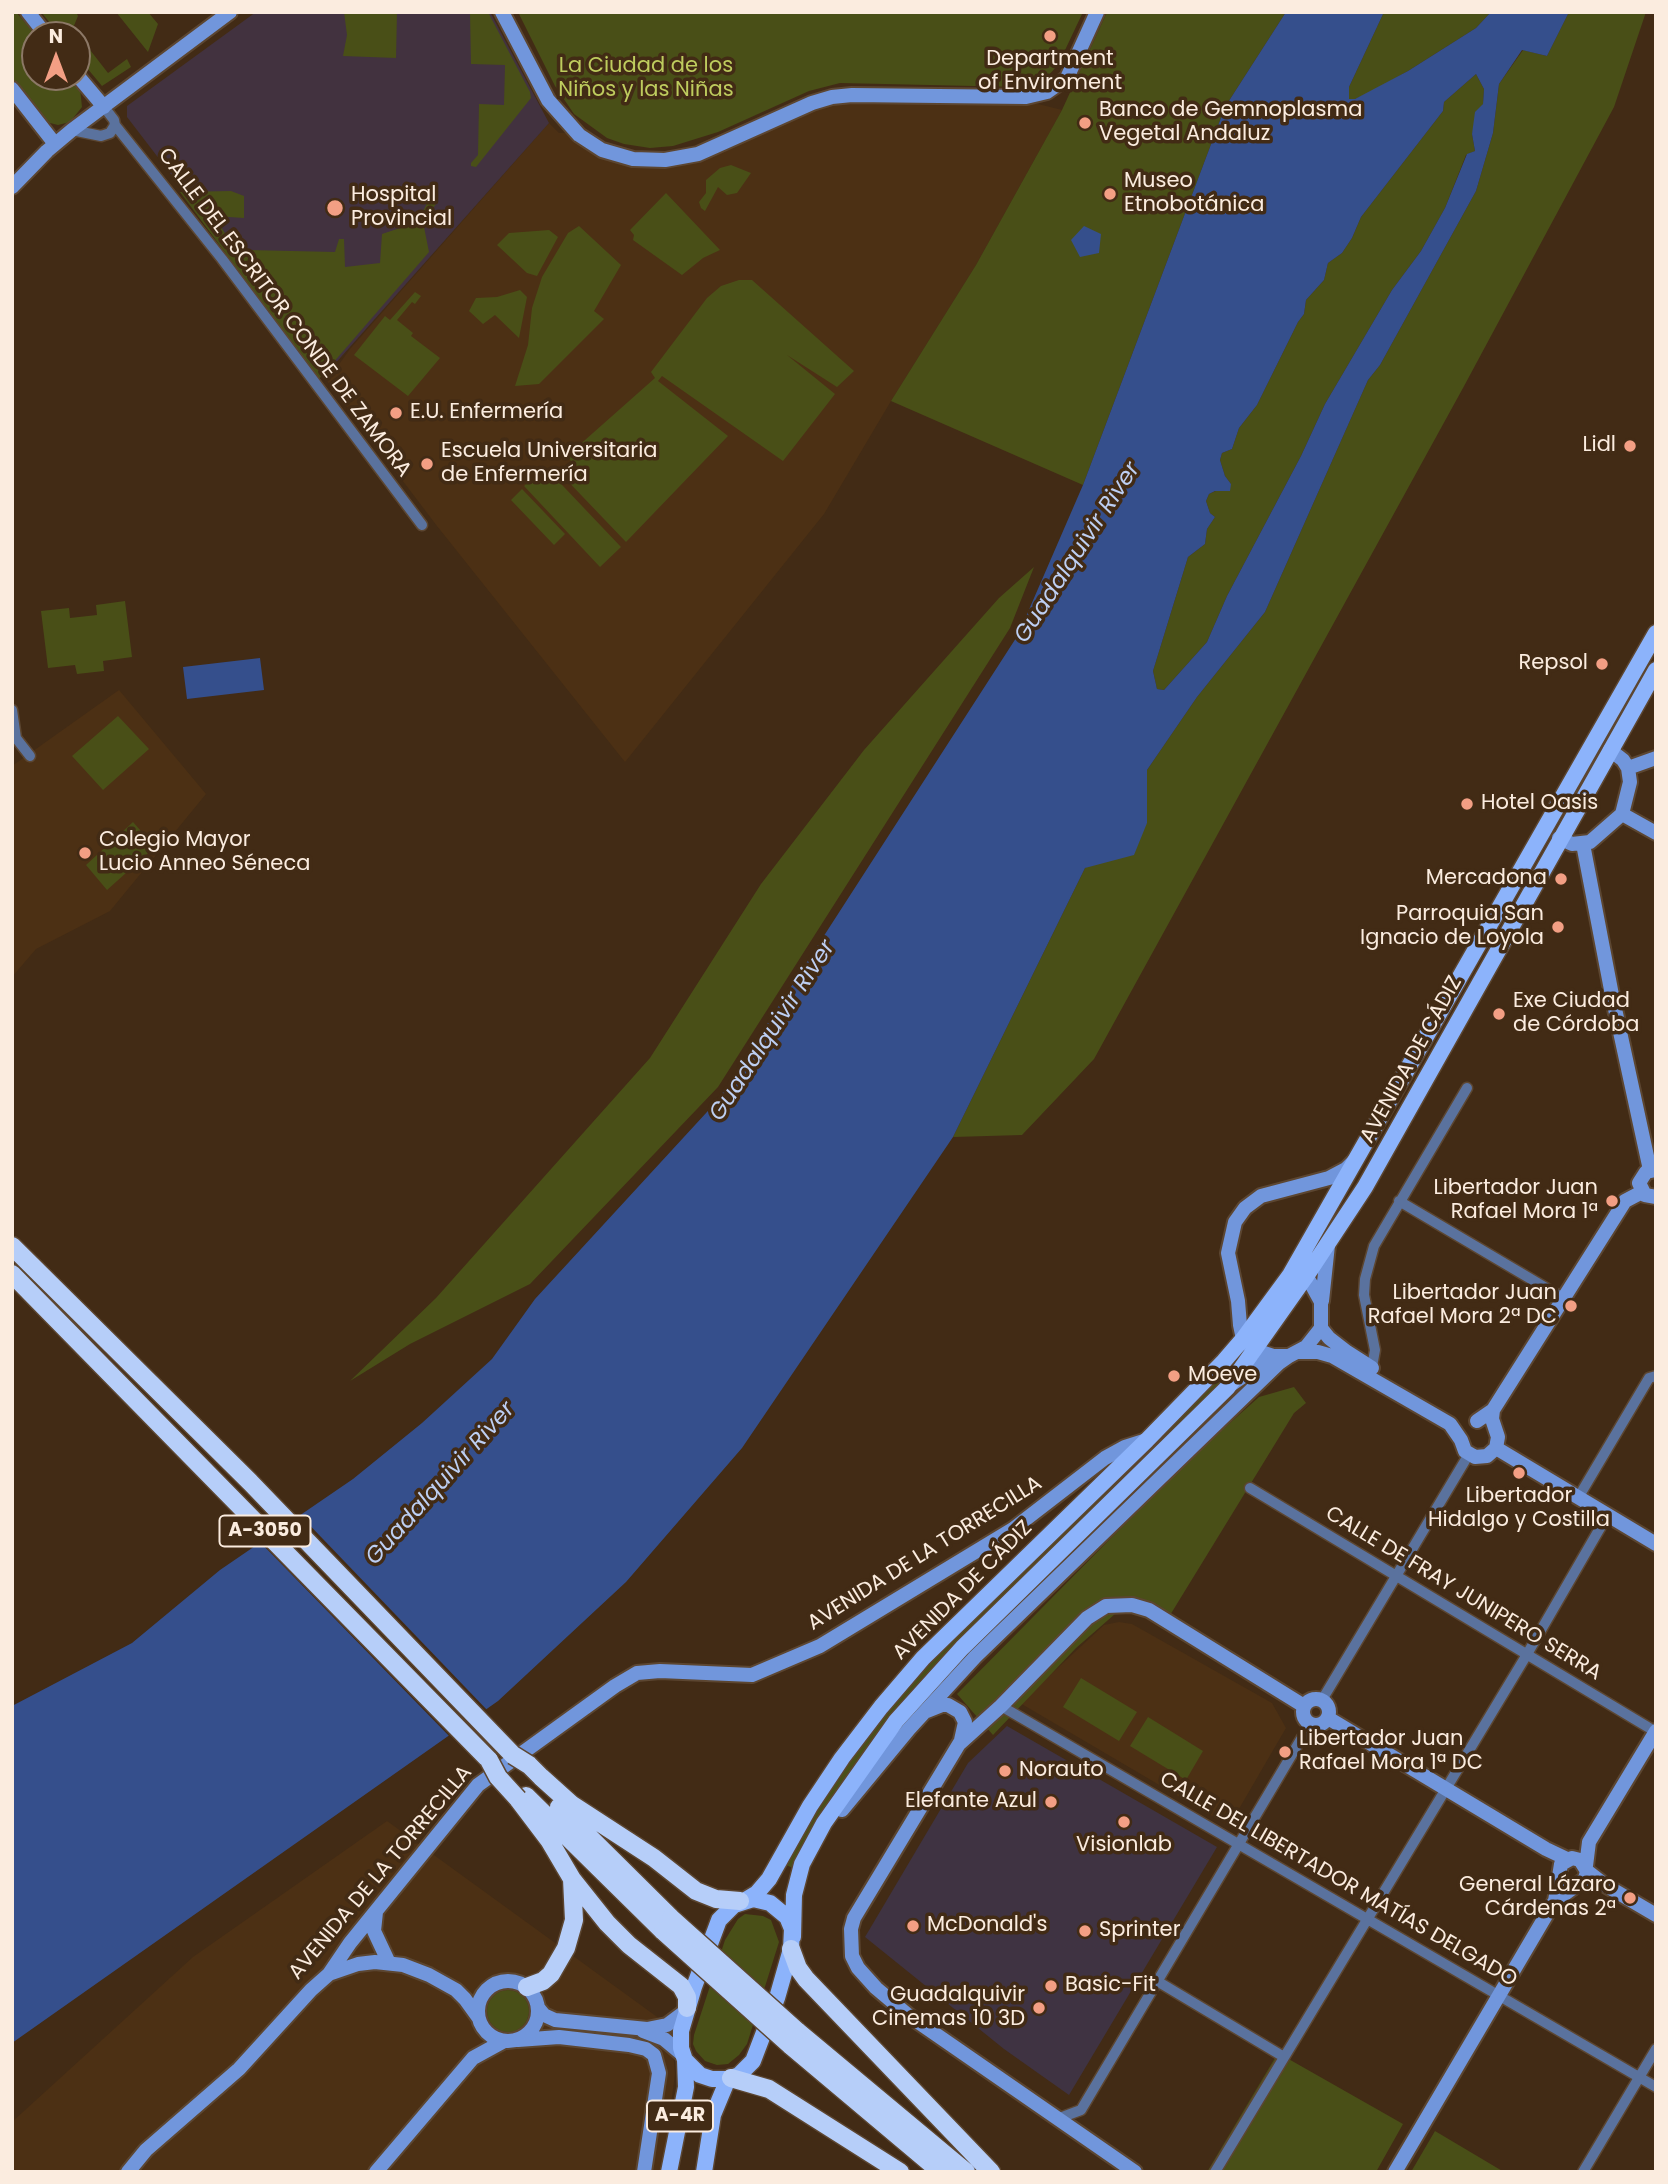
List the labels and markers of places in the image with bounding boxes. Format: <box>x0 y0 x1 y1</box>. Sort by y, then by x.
marker: Department of Enviroment <box>1042 28 1058 44</box>
place label: Department of Enviroment <box>978 47 1122 97</box>
place label: Banco de Gemnoplasma Vegetal Andaluz <box>1099 98 1362 148</box>
marker: Banco de Gemnoplasma Vegetal Andaluz <box>1077 115 1093 131</box>
place label: Museo Etnobotánica <box>1124 169 1264 219</box>
place label: Hospital Provincial <box>351 183 452 233</box>
marker: Museo Etnobotánica <box>1102 186 1118 202</box>
marker: Hospital Provincial <box>325 198 345 218</box>
place label: E.U. Enfermería <box>410 400 563 426</box>
marker: E.U. Enfermería <box>388 405 404 421</box>
place label: Lidl <box>1582 433 1616 459</box>
marker: Lidl <box>1622 438 1638 454</box>
place label: Escuela Universitaria de Enfermería <box>441 439 657 489</box>
marker: Escuela Universitaria de Enfermería <box>419 456 435 472</box>
place label: Repsol <box>1518 651 1588 677</box>
marker: Repsol <box>1594 656 1610 672</box>
place label: Hotel Oasis <box>1481 791 1598 817</box>
marker: Hotel Oasis <box>1459 796 1475 812</box>
place label: Colegio Mayor Lucio Anneo Séneca <box>99 828 310 878</box>
marker: Colegio Mayor Lucio Anneo Séneca <box>77 845 93 861</box>
place label: Mercadona <box>1426 866 1547 892</box>
marker: Mercadona <box>1553 871 1569 887</box>
place label: Parroquia San Ignacio de Loyola <box>1360 902 1544 952</box>
marker: Parroquia San Ignacio de Loyola <box>1550 919 1566 935</box>
place label: Exe Ciudad de Córdoba <box>1513 989 1639 1039</box>
marker: Exe Ciudad de Córdoba <box>1491 1006 1507 1022</box>
place label: Libertador Juan Rafael Mora 1ª <box>1434 1176 1598 1226</box>
marker: Libertador Juan Rafael Mora 1ª <box>1604 1193 1620 1209</box>
place label: Libertador Juan Rafael Mora 2ª DC <box>1368 1281 1557 1331</box>
marker: Libertador Juan Rafael Mora 2ª DC <box>1563 1298 1579 1314</box>
place label: Moeve <box>1188 1363 1257 1389</box>
marker: Moeve <box>1166 1368 1182 1384</box>
marker: Libertador Hidalgo y Costilla <box>1511 1465 1527 1481</box>
place label: Libertador Hidalgo y Costilla <box>1428 1484 1610 1534</box>
place label: Libertador Juan Rafael Mora 1ª DC <box>1299 1727 1483 1777</box>
marker: Libertador Juan Rafael Mora 1ª DC <box>1277 1744 1293 1760</box>
place label: Norauto <box>1019 1758 1104 1784</box>
marker: Norauto <box>997 1763 1013 1779</box>
place label: Elefante Azul <box>905 1789 1037 1815</box>
marker: Elefante Azul <box>1043 1794 1059 1810</box>
marker: Visionlab <box>1116 1814 1132 1830</box>
place label: Visionlab <box>1076 1833 1172 1859</box>
place label: General Lázaro Cárdenas 2ª <box>1459 1873 1616 1923</box>
marker: General Lázaro Cárdenas 2ª <box>1622 1890 1638 1906</box>
place label: McDonald's <box>927 1913 1047 1939</box>
marker: McDonald's <box>905 1918 921 1934</box>
place label: Sprinter <box>1099 1918 1180 1944</box>
marker: Sprinter <box>1077 1923 1093 1939</box>
place label: Basic-Fit <box>1065 1973 1156 1999</box>
marker: Basic-Fit <box>1043 1978 1059 1994</box>
place label: Guadalquivir Cinemas 10 3D <box>872 1983 1025 2033</box>
marker: Guadalquivir Cinemas 10 3D <box>1031 2000 1047 2016</box>

